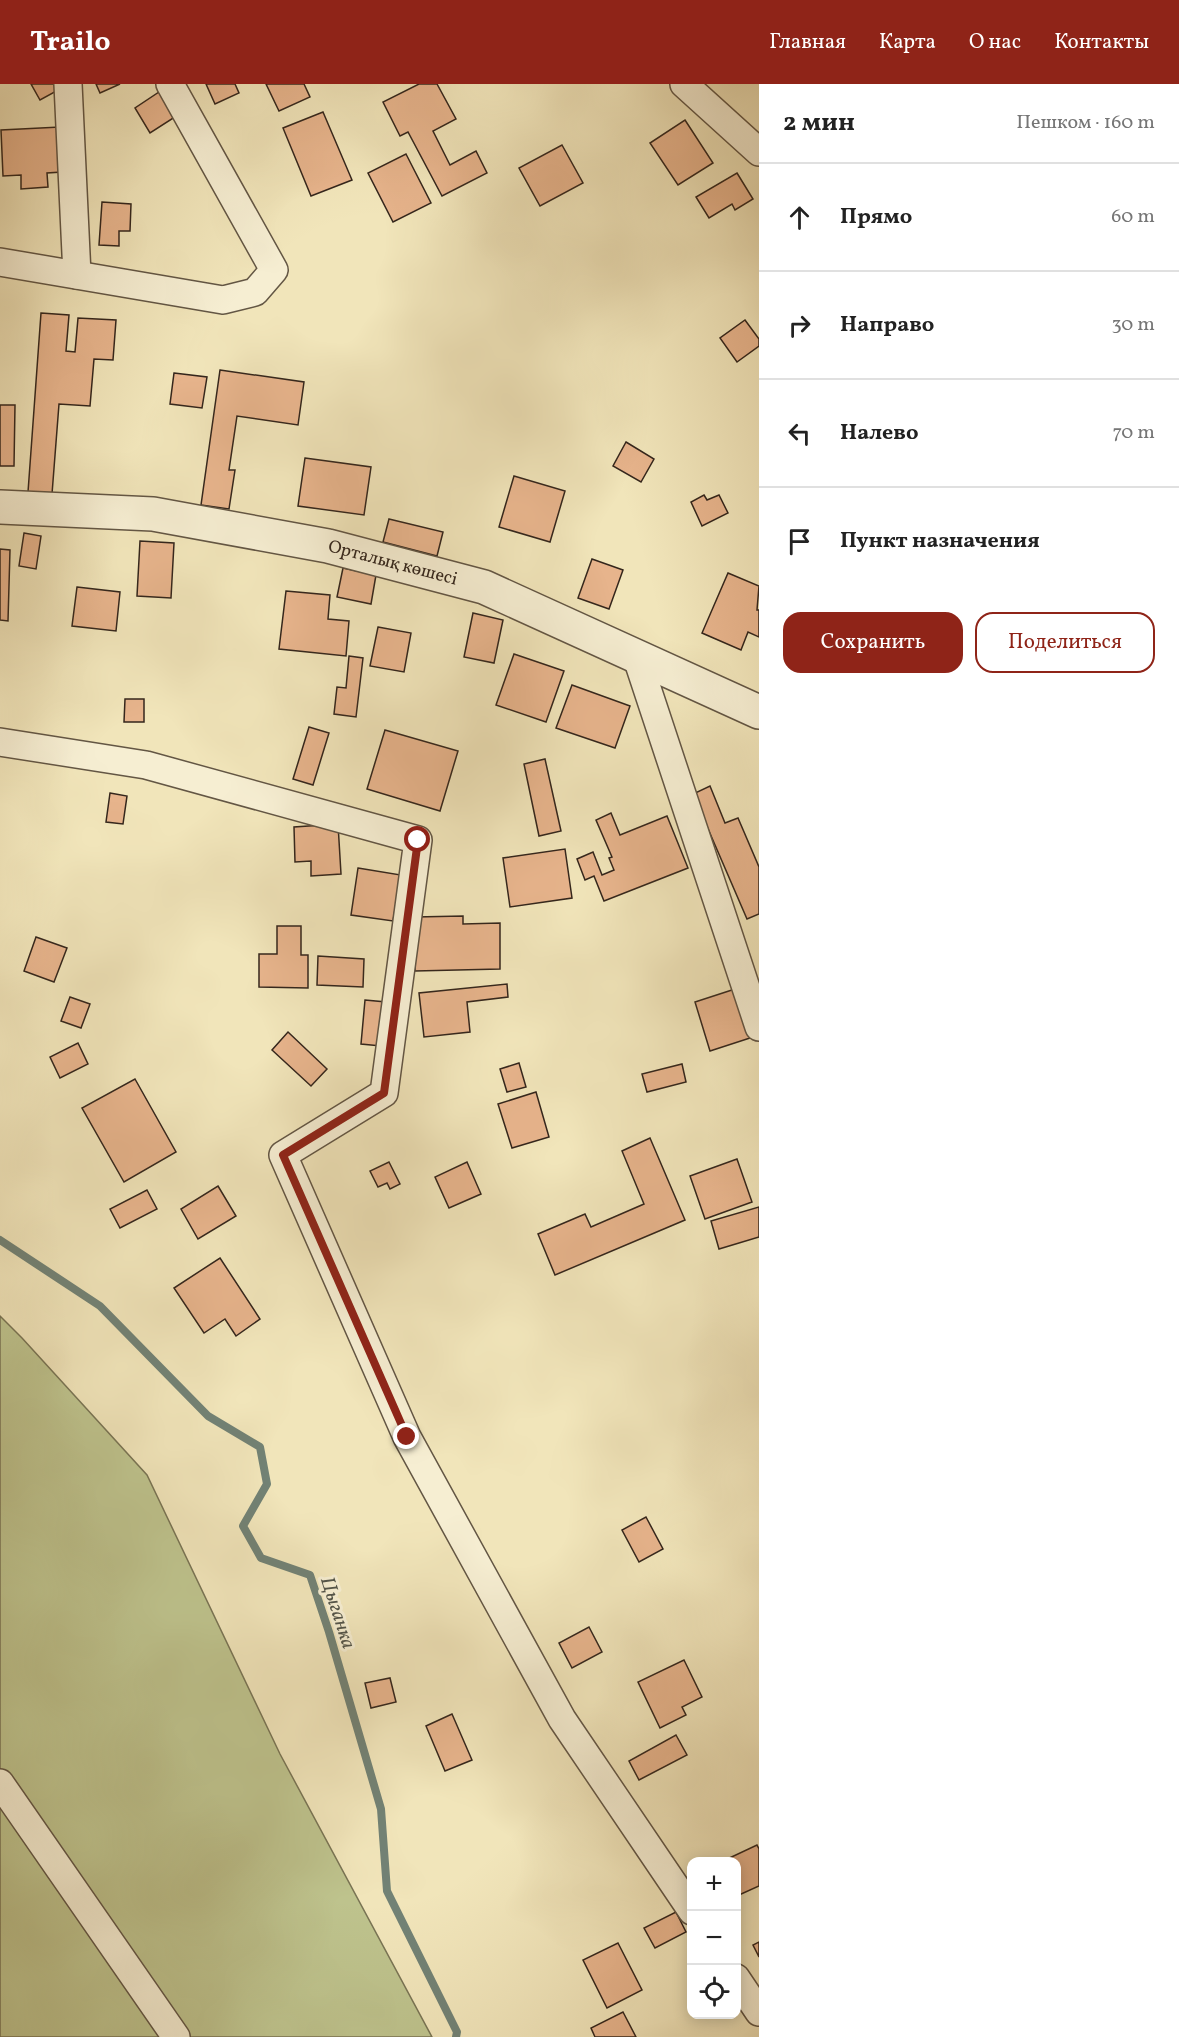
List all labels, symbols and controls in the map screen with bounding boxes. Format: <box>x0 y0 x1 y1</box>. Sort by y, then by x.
text: Trailo <box>30 23 111 62</box>
text: Главная <box>769 28 846 57</box>
text: Карта <box>879 28 936 57</box>
text: О нас <box>969 28 1021 57</box>
text: Контакты <box>1054 28 1149 57</box>
text: 2 мин <box>783 105 855 141</box>
text: Пешком · 160 m <box>1016 109 1155 137</box>
icon: ahead <box>783 201 816 234</box>
text: Прямо <box>840 202 912 233</box>
text: 60 m <box>1111 203 1155 231</box>
icon: right <box>783 309 816 342</box>
text: Направо <box>840 310 934 341</box>
text: 30 m <box>1111 311 1155 339</box>
icon: left <box>783 417 816 450</box>
text: Налево <box>840 418 919 449</box>
text: 70 m <box>1112 419 1155 447</box>
icon: arrive <box>783 525 816 558</box>
text: Пункт назначения <box>840 526 1040 557</box>
street label: Орталық көшесі <box>325 534 460 592</box>
button: Сохранить <box>783 612 963 673</box>
button: Поделиться <box>975 612 1155 673</box>
route start <box>404 826 430 852</box>
route end <box>393 1423 419 1449</box>
water label: Цыганка <box>312 1573 362 1653</box>
map controls <box>687 1857 741 2019</box>
button: + <box>687 1857 741 1911</box>
button: − <box>687 1911 741 1965</box>
button: locate <box>687 1965 741 2019</box>

